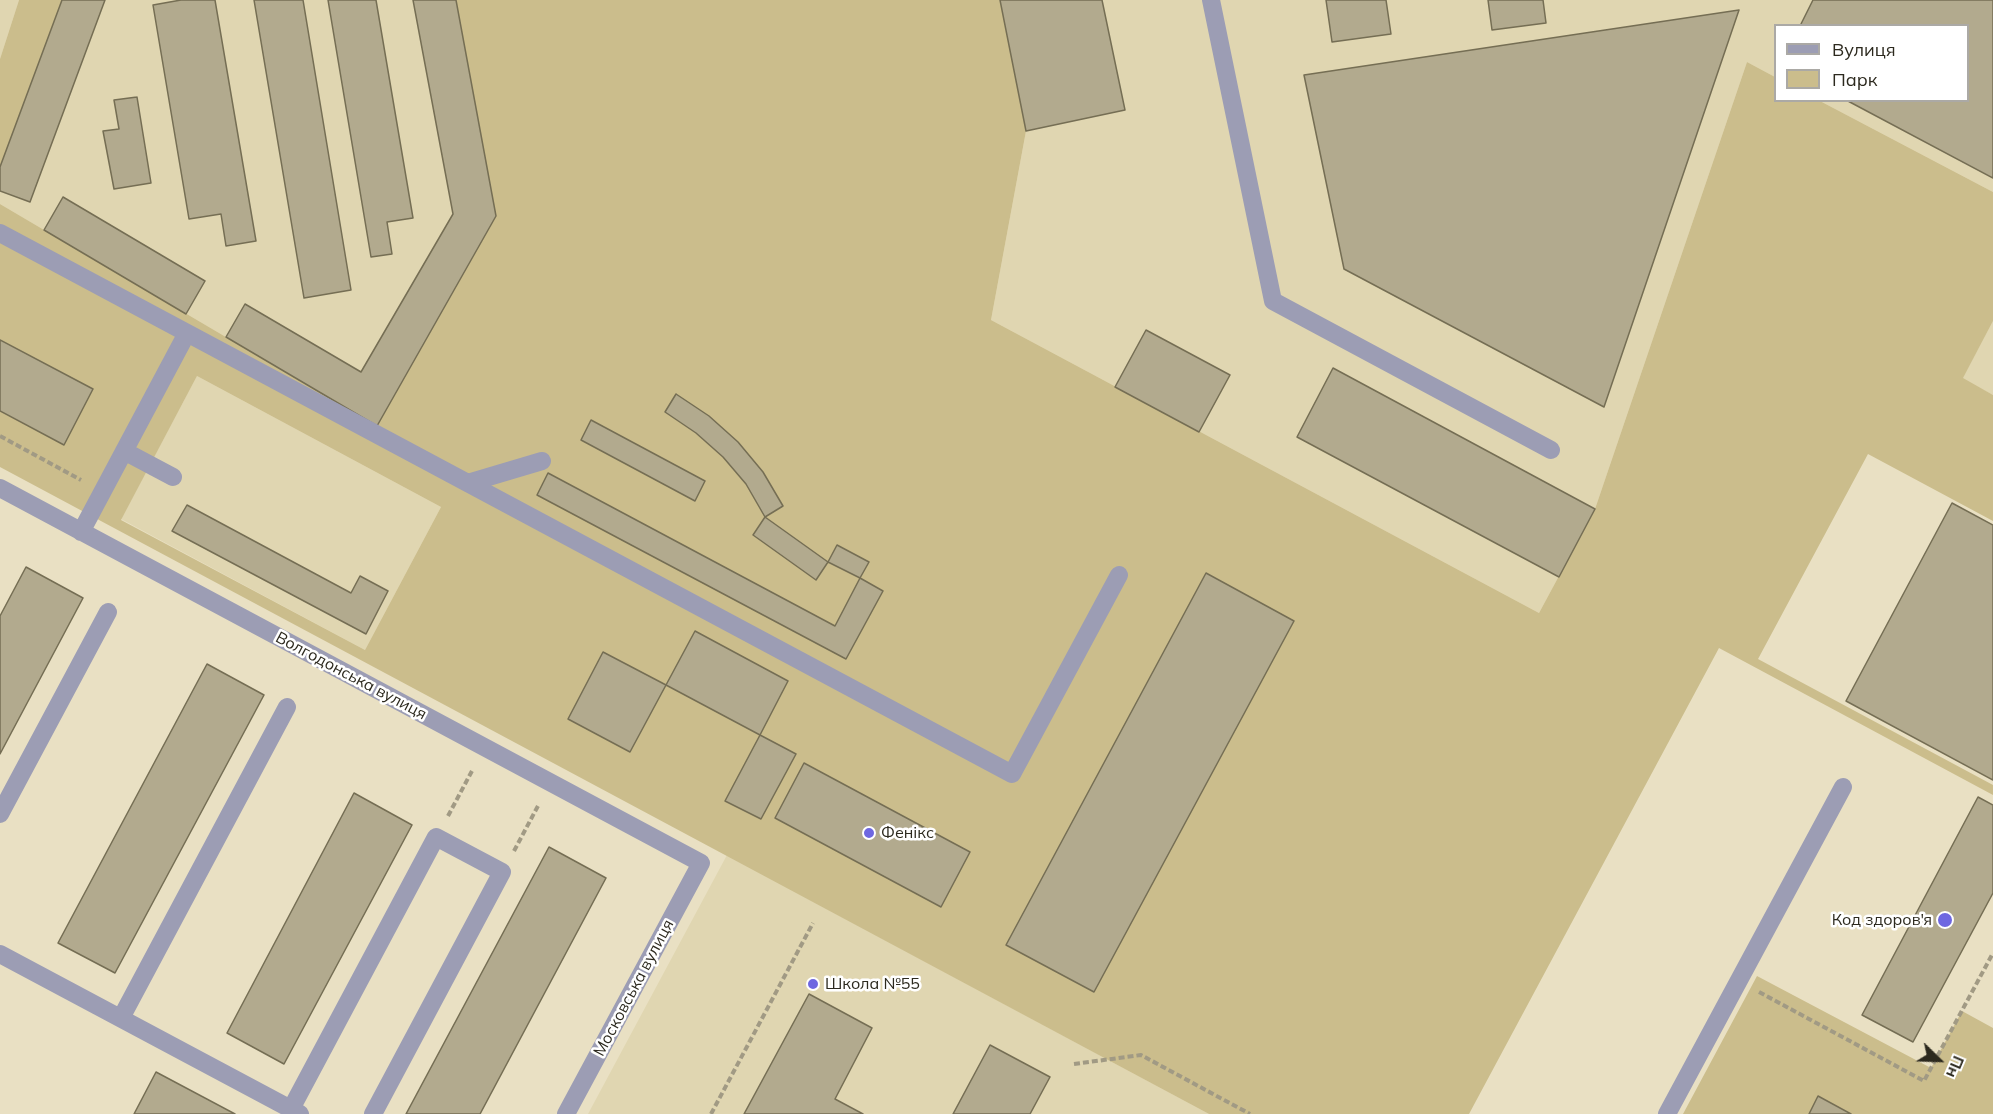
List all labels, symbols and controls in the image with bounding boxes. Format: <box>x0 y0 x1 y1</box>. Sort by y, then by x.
legend <box>1774 24 1969 102</box>
text: Вулиця <box>1832 38 1896 61</box>
text: Парк <box>1832 68 1877 91</box>
street label: Волгодонська вулиця <box>272 628 430 724</box>
place label: Фенікс <box>881 823 934 843</box>
marker: Фенікс <box>862 826 876 840</box>
place label: Код здоров'я <box>1832 910 1932 930</box>
marker: Код здоров'я <box>1936 911 1954 929</box>
street label: Московська вулиця <box>590 916 678 1060</box>
place label: Школа №55 <box>825 974 920 994</box>
marker: Школа №55 <box>806 977 820 991</box>
north arrow <box>1909 1030 1969 1090</box>
text: Пн <box>1942 1053 1969 1081</box>

